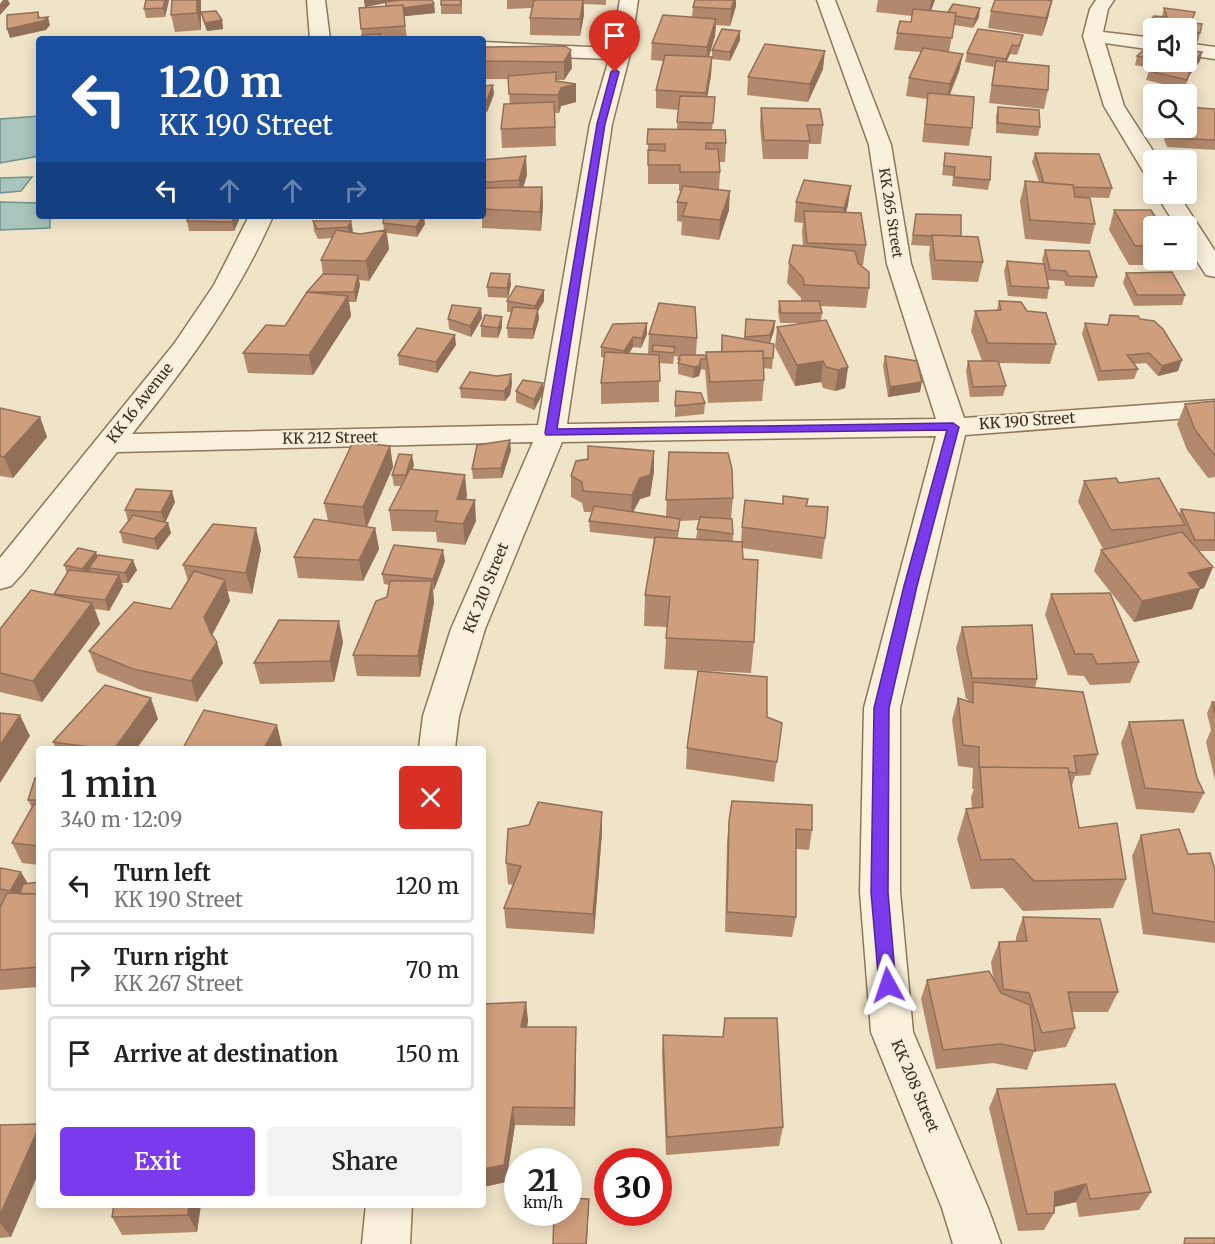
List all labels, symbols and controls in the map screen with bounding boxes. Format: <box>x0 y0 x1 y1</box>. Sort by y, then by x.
pin <box>589 10 640 72</box>
map controls <box>1143 18 1197 270</box>
button: sound <box>1143 18 1197 72</box>
icon: arrive <box>598 19 631 52</box>
text: 120 m <box>159 56 282 108</box>
icon: left <box>60 60 138 138</box>
button: search <box>1143 84 1197 138</box>
text: KK 190 Street <box>159 108 333 142</box>
button: + <box>1143 150 1197 204</box>
street label: KK 265 Street <box>875 167 907 260</box>
icon: left <box>150 174 183 207</box>
icon: ahead <box>213 174 246 207</box>
icon: ahead <box>276 174 309 207</box>
icon: right <box>339 174 372 207</box>
button: − <box>1143 216 1197 270</box>
street label: KK 16 Avenue <box>102 359 177 447</box>
street label: KK 190 Street <box>978 408 1076 433</box>
street label: KK 212 Street <box>282 427 378 448</box>
street label: KK 210 Street <box>459 540 512 636</box>
text: 1 min <box>60 762 157 807</box>
button: close <box>399 766 462 829</box>
text: 340 m · 12:09 <box>60 807 182 832</box>
text: Turn left <box>114 859 211 887</box>
icon: left <box>63 869 96 902</box>
text: 120 m <box>395 872 459 900</box>
text: KK 190 Street <box>114 887 243 912</box>
text: Turn right <box>114 943 228 971</box>
icon: right <box>63 953 96 986</box>
position arrow <box>856 953 920 1017</box>
text: 70 m <box>406 956 459 984</box>
text: KK 267 Street <box>114 971 243 996</box>
icon: arrive <box>63 1037 96 1070</box>
street label: KK 208 Street <box>887 1037 944 1135</box>
text: Arrive at destination <box>114 1040 338 1068</box>
text: 150 m <box>396 1040 459 1068</box>
button: Exit <box>60 1127 255 1196</box>
button: Share <box>267 1127 462 1196</box>
speed limit sign: 30 <box>594 1148 672 1226</box>
text: 21 <box>528 1161 558 1199</box>
text: km/h <box>523 1193 563 1212</box>

